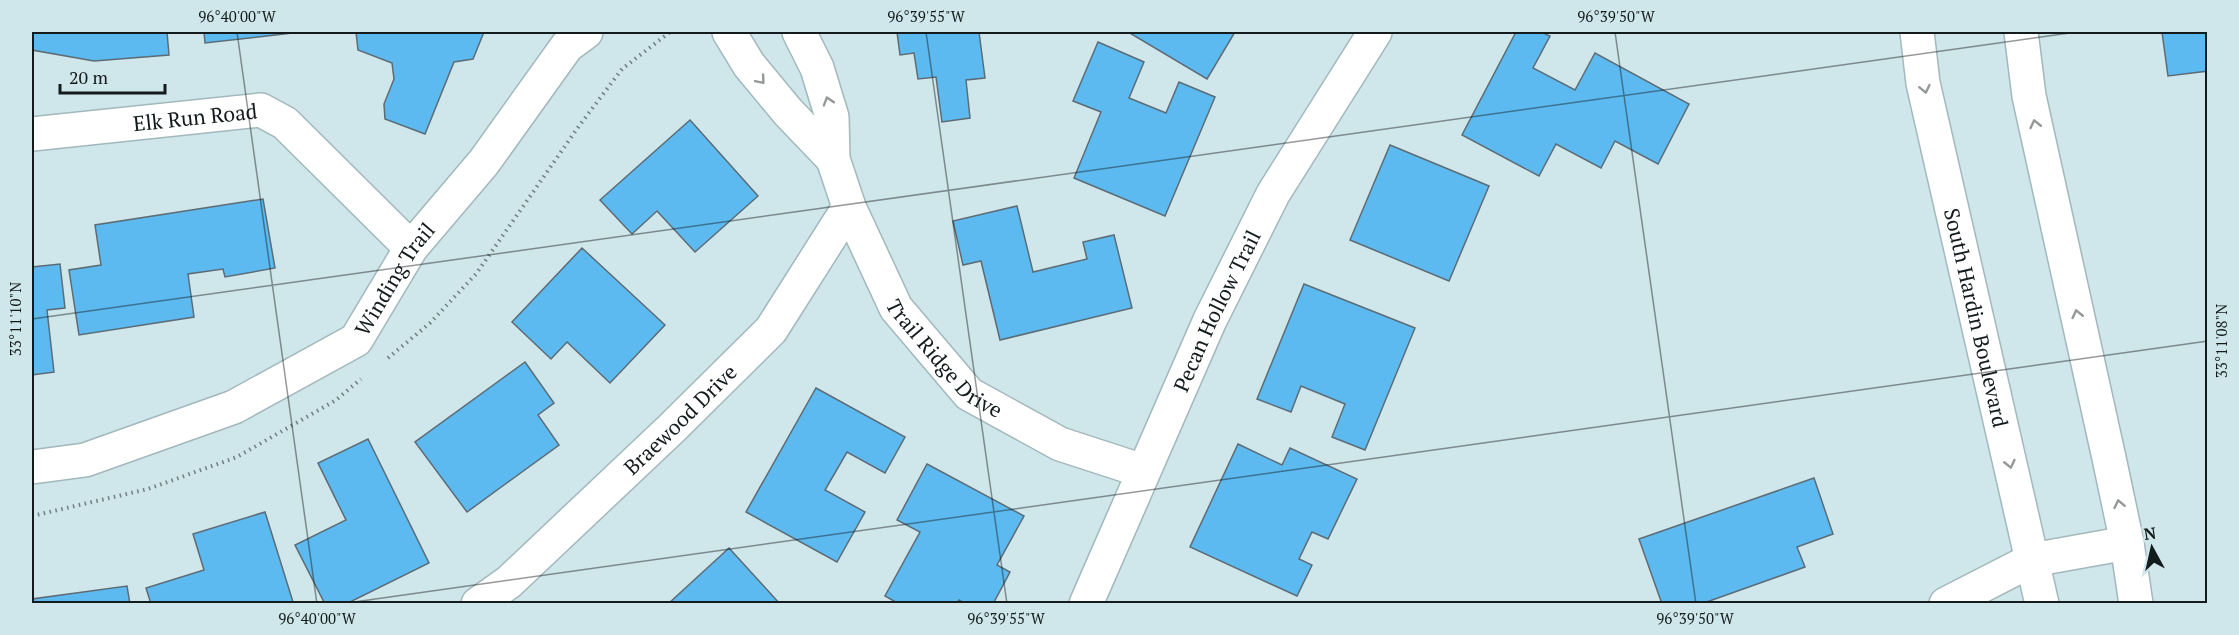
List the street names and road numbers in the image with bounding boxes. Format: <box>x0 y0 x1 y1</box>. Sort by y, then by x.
street label: Elk Run Road <box>132 96 259 137</box>
street label: South Hardin Boulevard <box>1938 205 2015 430</box>
street label: Winding Trail <box>348 217 441 340</box>
street label: Pecan Hollow Trail <box>1166 225 1267 396</box>
street label: Trail Ridge Drive <box>880 295 1007 424</box>
street label: Braewood Drive <box>617 358 743 481</box>

